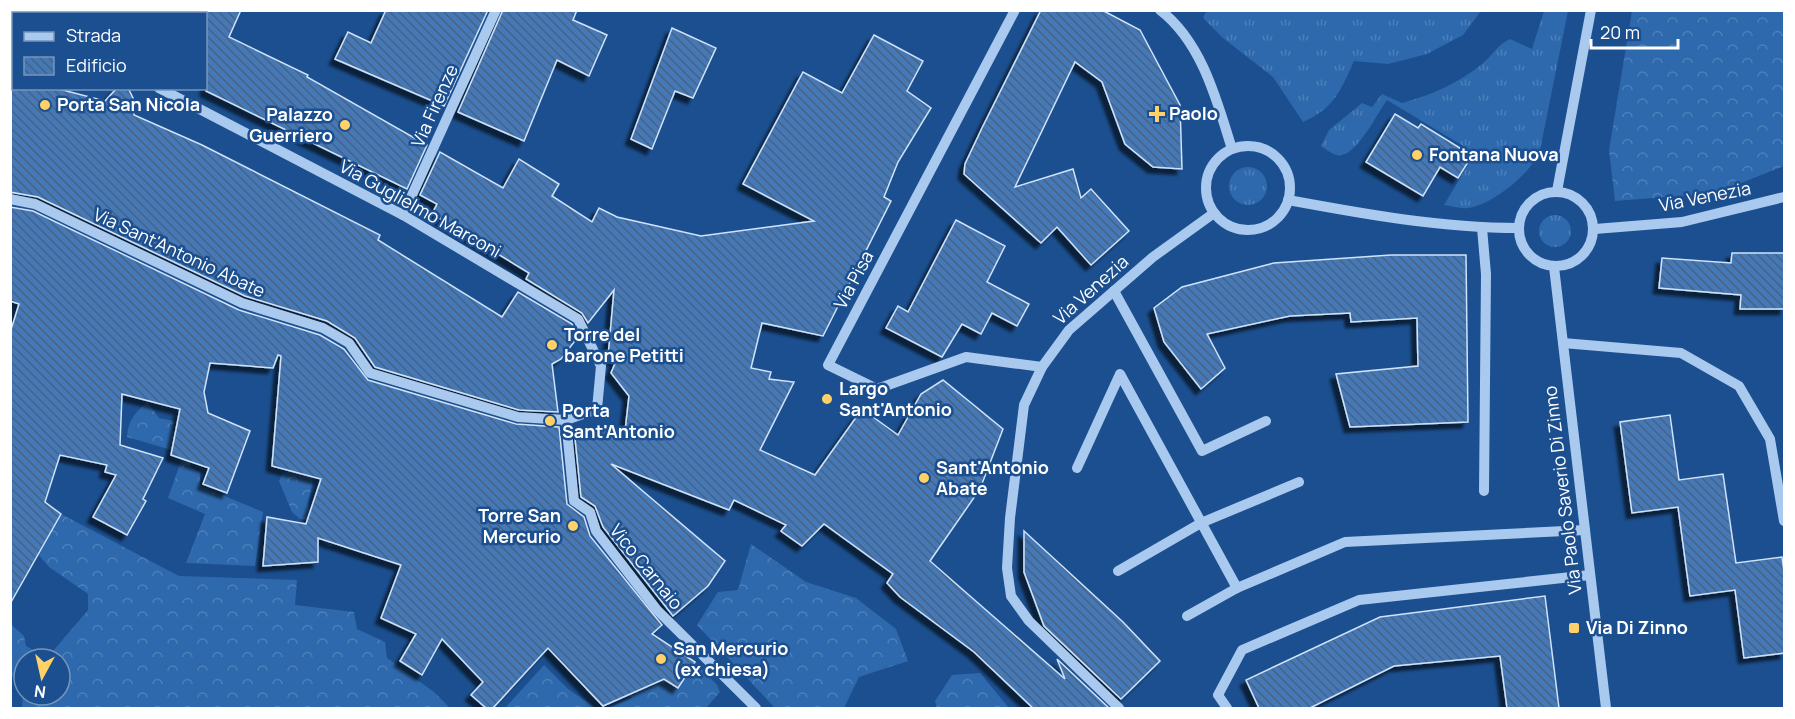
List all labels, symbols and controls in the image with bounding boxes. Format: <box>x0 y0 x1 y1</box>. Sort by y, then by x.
legend <box>12 12 207 90</box>
scale bar <box>1591 12 1678 50</box>
text: 20 m <box>1600 20 1640 44</box>
text: Strada <box>66 23 121 47</box>
text: Edificio <box>66 53 127 77</box>
street label: Via Firenze <box>405 60 463 151</box>
place label: Porta San Nicola <box>57 92 200 116</box>
marker: Porta San Nicola <box>38 98 52 112</box>
place label: Paolo <box>1169 101 1218 125</box>
place label: Palazzo Guerriero <box>249 102 333 147</box>
marker: Paolo <box>1150 107 1164 121</box>
marker: Palazzo Guerriero <box>338 118 352 132</box>
place label: Fontana Nuova <box>1429 142 1559 166</box>
marker: Fontana Nuova <box>1410 148 1424 162</box>
street label: Via Guglielmo Marconi <box>335 154 506 263</box>
street label: Via Venezia <box>1657 175 1753 217</box>
street label: Via Sant'Antonio Abate <box>90 202 269 303</box>
street label: Via Pisa <box>828 246 878 313</box>
street label: Via Venezia <box>1048 249 1133 329</box>
place label: Torre del barone Petitti <box>564 322 684 367</box>
marker: Torre del barone Petitti <box>545 338 559 352</box>
place label: Largo Sant'Antonio <box>839 376 952 421</box>
street label: Via Paolo Saverio Di Zinno <box>1537 384 1587 596</box>
marker: Largo Sant'Antonio <box>820 392 834 406</box>
place label: Porta Sant'Antonio <box>562 398 675 443</box>
marker: Porta Sant'Antonio <box>543 414 557 428</box>
place label: Sant'Antonio Abate <box>936 455 1049 500</box>
marker: Sant'Antonio Abate <box>917 471 931 485</box>
place label: Torre San Mercurio <box>478 503 561 548</box>
marker: Torre San Mercurio <box>566 519 580 533</box>
street label: Vico Carnaio <box>605 519 689 614</box>
place label: Via Di Zinno <box>1586 615 1688 639</box>
marker: Via Di Zinno <box>1567 621 1581 635</box>
place label: San Mercurio (ex chiesa) <box>673 636 788 681</box>
north arrow <box>12 647 72 707</box>
marker: San Mercurio (ex chiesa) <box>654 652 668 666</box>
text: N <box>33 680 47 704</box>

